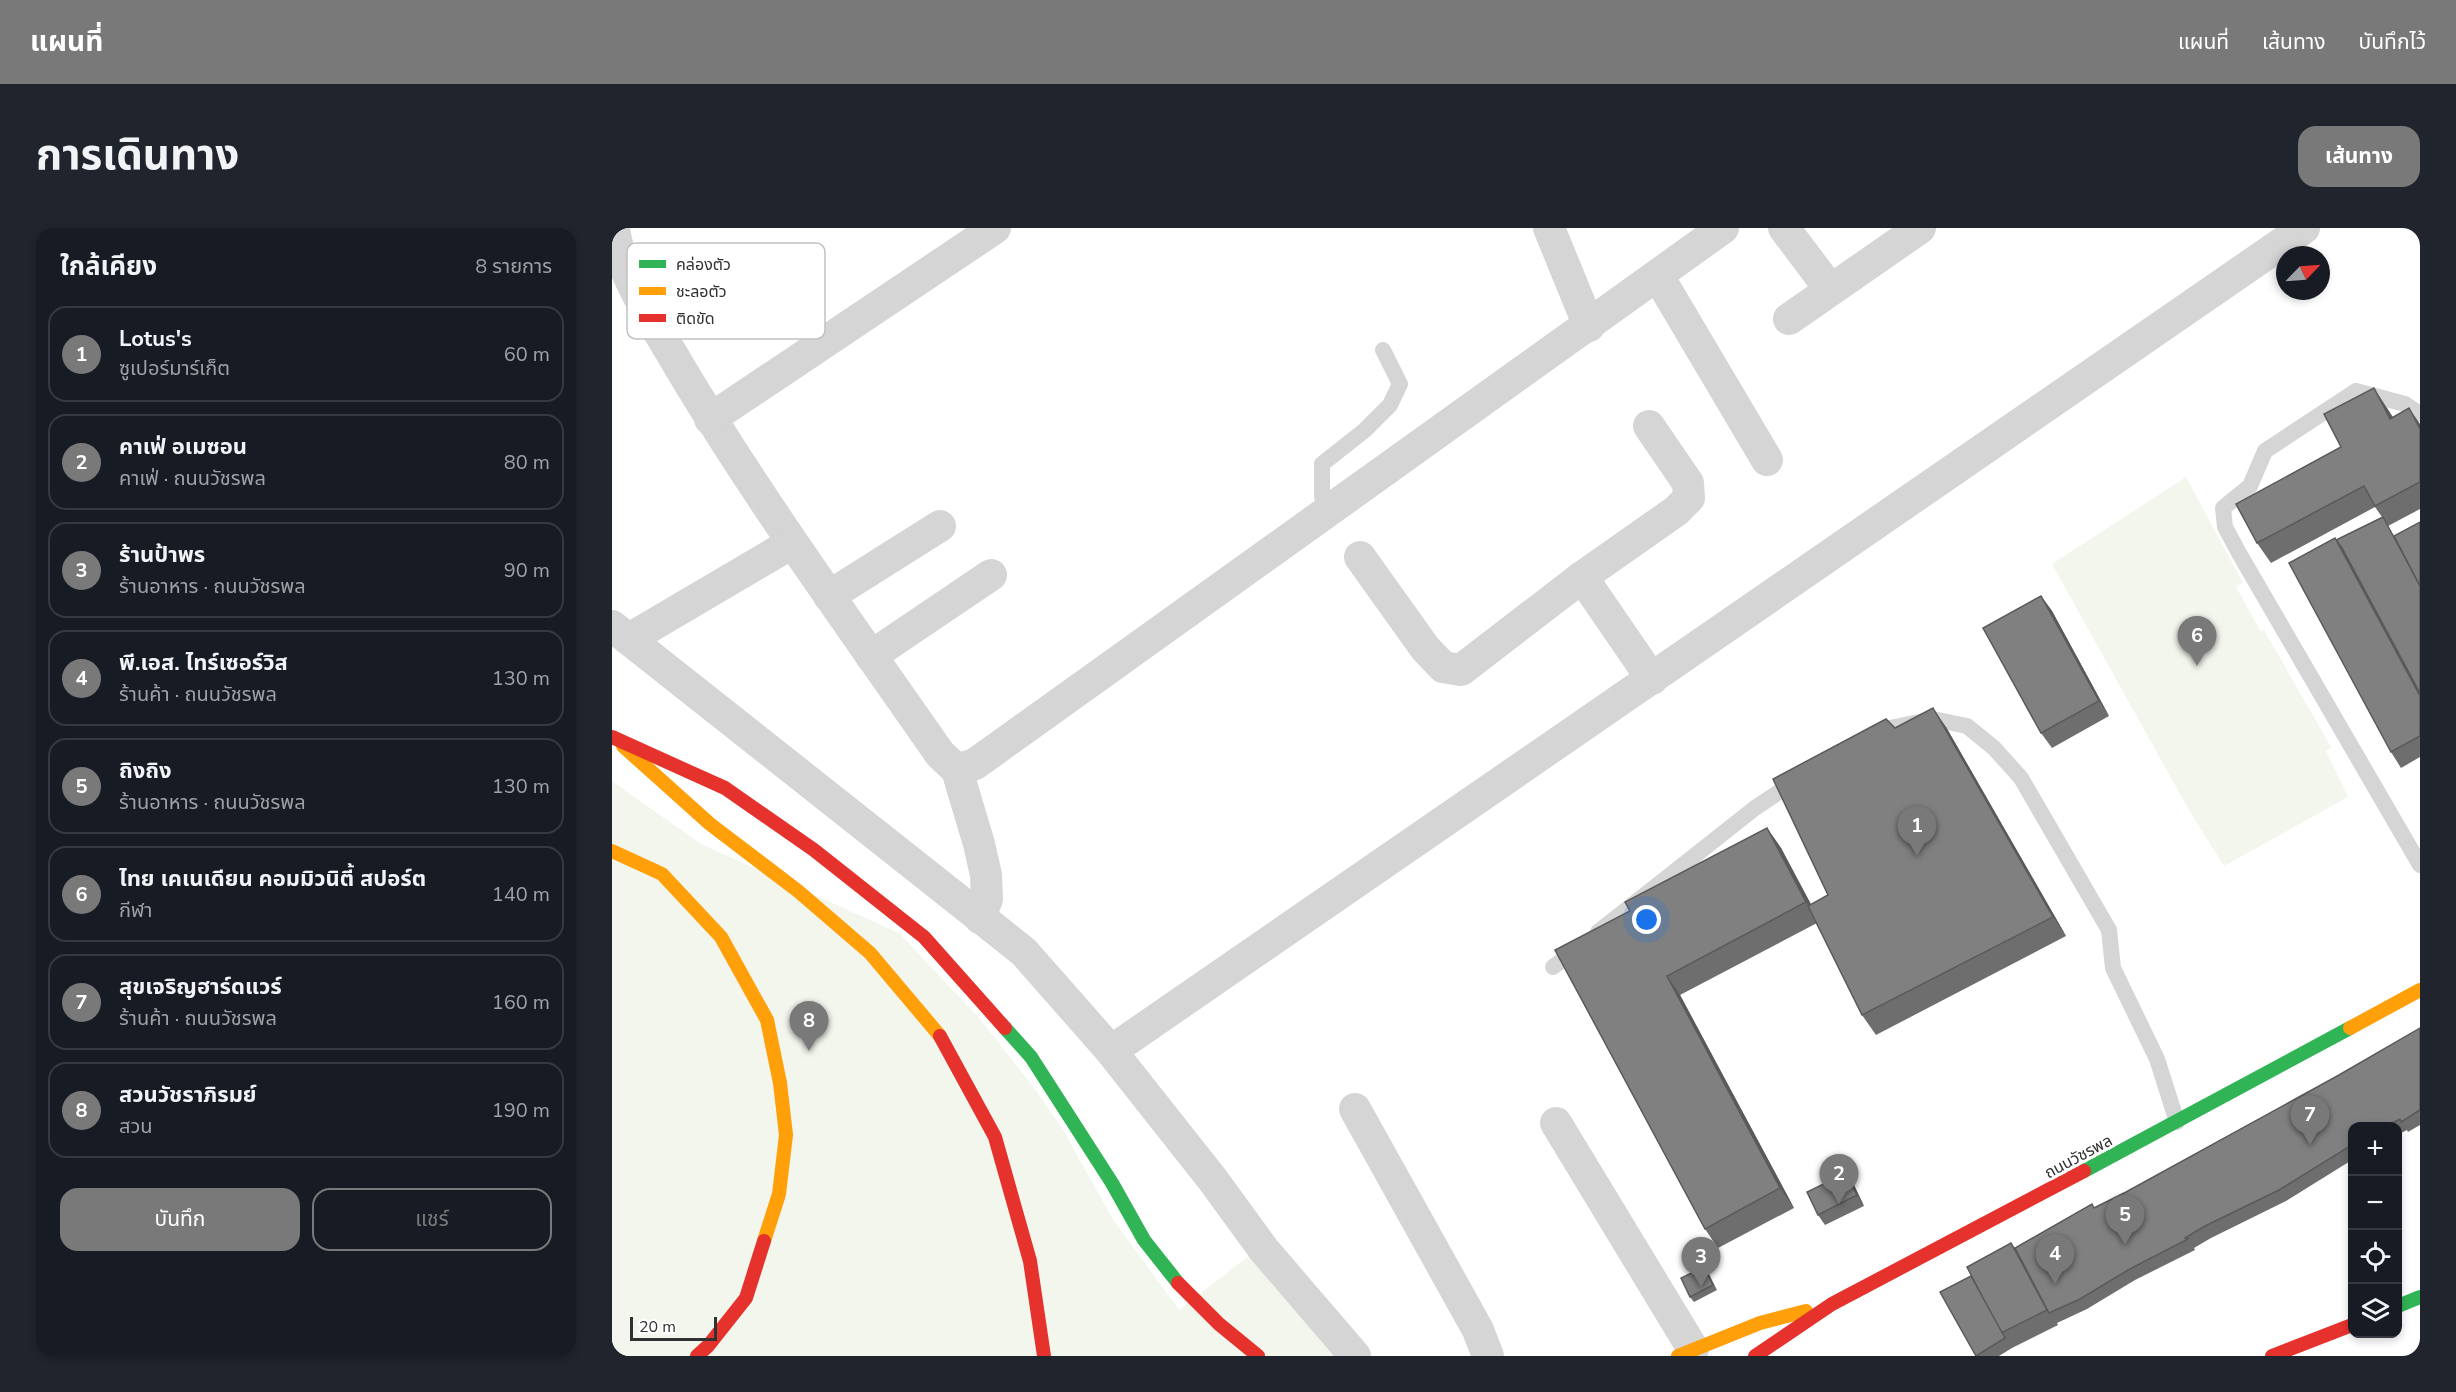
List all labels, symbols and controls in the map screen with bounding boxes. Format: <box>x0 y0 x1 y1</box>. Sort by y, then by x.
text: แผนที่ <box>30 23 103 61</box>
text: แผนที่ <box>2178 28 2229 56</box>
text: เส้นทาง <box>2262 28 2326 56</box>
text: บันทึกไว้ <box>2359 28 2426 56</box>
button: เส้นทาง <box>2298 126 2420 187</box>
text: การเดินทาง <box>36 127 239 184</box>
legend <box>627 243 825 339</box>
north arrow <box>2276 246 2330 300</box>
text: ใกล้เคียง <box>60 249 157 284</box>
text: 8 รายการ <box>475 253 552 280</box>
text: คล่องตัว <box>676 254 731 276</box>
text: ชะลอตัว <box>676 281 727 303</box>
text: ติดขัด <box>676 308 715 330</box>
text: Lotus's <box>119 324 192 354</box>
text: 1 <box>76 341 88 368</box>
text: 60 m <box>504 341 550 368</box>
text: ซูเปอร์มาร์เก็ต <box>119 355 230 382</box>
text: คาเฟ่ อเมซอน <box>119 432 247 462</box>
text: 2 <box>76 449 88 476</box>
text: 80 m <box>504 449 550 476</box>
text: คาเฟ่ · ถนนวัชรพล <box>119 465 266 492</box>
text: ร้านป้าพร <box>119 540 205 570</box>
text: 3 <box>76 557 88 584</box>
text: 90 m <box>504 557 550 584</box>
text: ร้านอาหาร · ถนนวัชรพล <box>119 573 306 600</box>
pin: 6 <box>2178 616 2216 666</box>
text: พี.เอส. ไทร์เซอร์วิส <box>119 648 288 678</box>
text: 4 <box>76 665 88 692</box>
text: 130 m <box>492 665 550 692</box>
text: ร้านค้า · ถนนวัชรพล <box>119 681 277 708</box>
text: ถิงถิง <box>119 756 172 786</box>
text: 5 <box>76 773 88 800</box>
text: 130 m <box>492 773 550 800</box>
text: ร้านอาหาร · ถนนวัชรพล <box>119 789 306 816</box>
pin: 1 <box>1898 806 1936 856</box>
text: ไทย เคเนเดียน คอมมิวนิตี้ สปอร์ต <box>119 864 426 894</box>
text: 6 <box>76 881 88 908</box>
text: 140 m <box>492 881 550 908</box>
text: กีฬา <box>119 897 152 924</box>
your location <box>1632 905 1661 934</box>
text: สุขเจริญฮาร์ดแวร์ <box>119 972 282 1002</box>
text: 7 <box>76 989 88 1016</box>
text: 160 m <box>492 989 550 1016</box>
pin: 8 <box>790 1002 828 1051</box>
text: ร้านค้า · ถนนวัชรพล <box>119 1005 277 1032</box>
text: สวนวัชราภิรมย์ <box>119 1080 257 1110</box>
pin: 7 <box>2290 1096 2330 1145</box>
text: 8 <box>76 1097 88 1124</box>
text: 190 m <box>492 1097 550 1124</box>
text: สวน <box>119 1113 153 1140</box>
map controls <box>2348 1122 2402 1338</box>
button: + <box>2348 1122 2402 1176</box>
street label: ถนนวัชรพล <box>2041 1130 2116 1184</box>
pin: 2 <box>1820 1154 1858 1204</box>
button: − <box>2348 1176 2402 1230</box>
button: บันทึก <box>60 1188 300 1251</box>
button: แชร์ <box>312 1188 552 1251</box>
pin: 5 <box>2106 1196 2144 1245</box>
button: locate <box>2348 1230 2402 1284</box>
pin: 4 <box>2036 1234 2074 1284</box>
pin: 3 <box>1682 1238 1720 1287</box>
button: layers <box>2348 1284 2402 1338</box>
scale bar <box>630 1314 717 1342</box>
text: 20 m <box>639 1316 676 1338</box>

